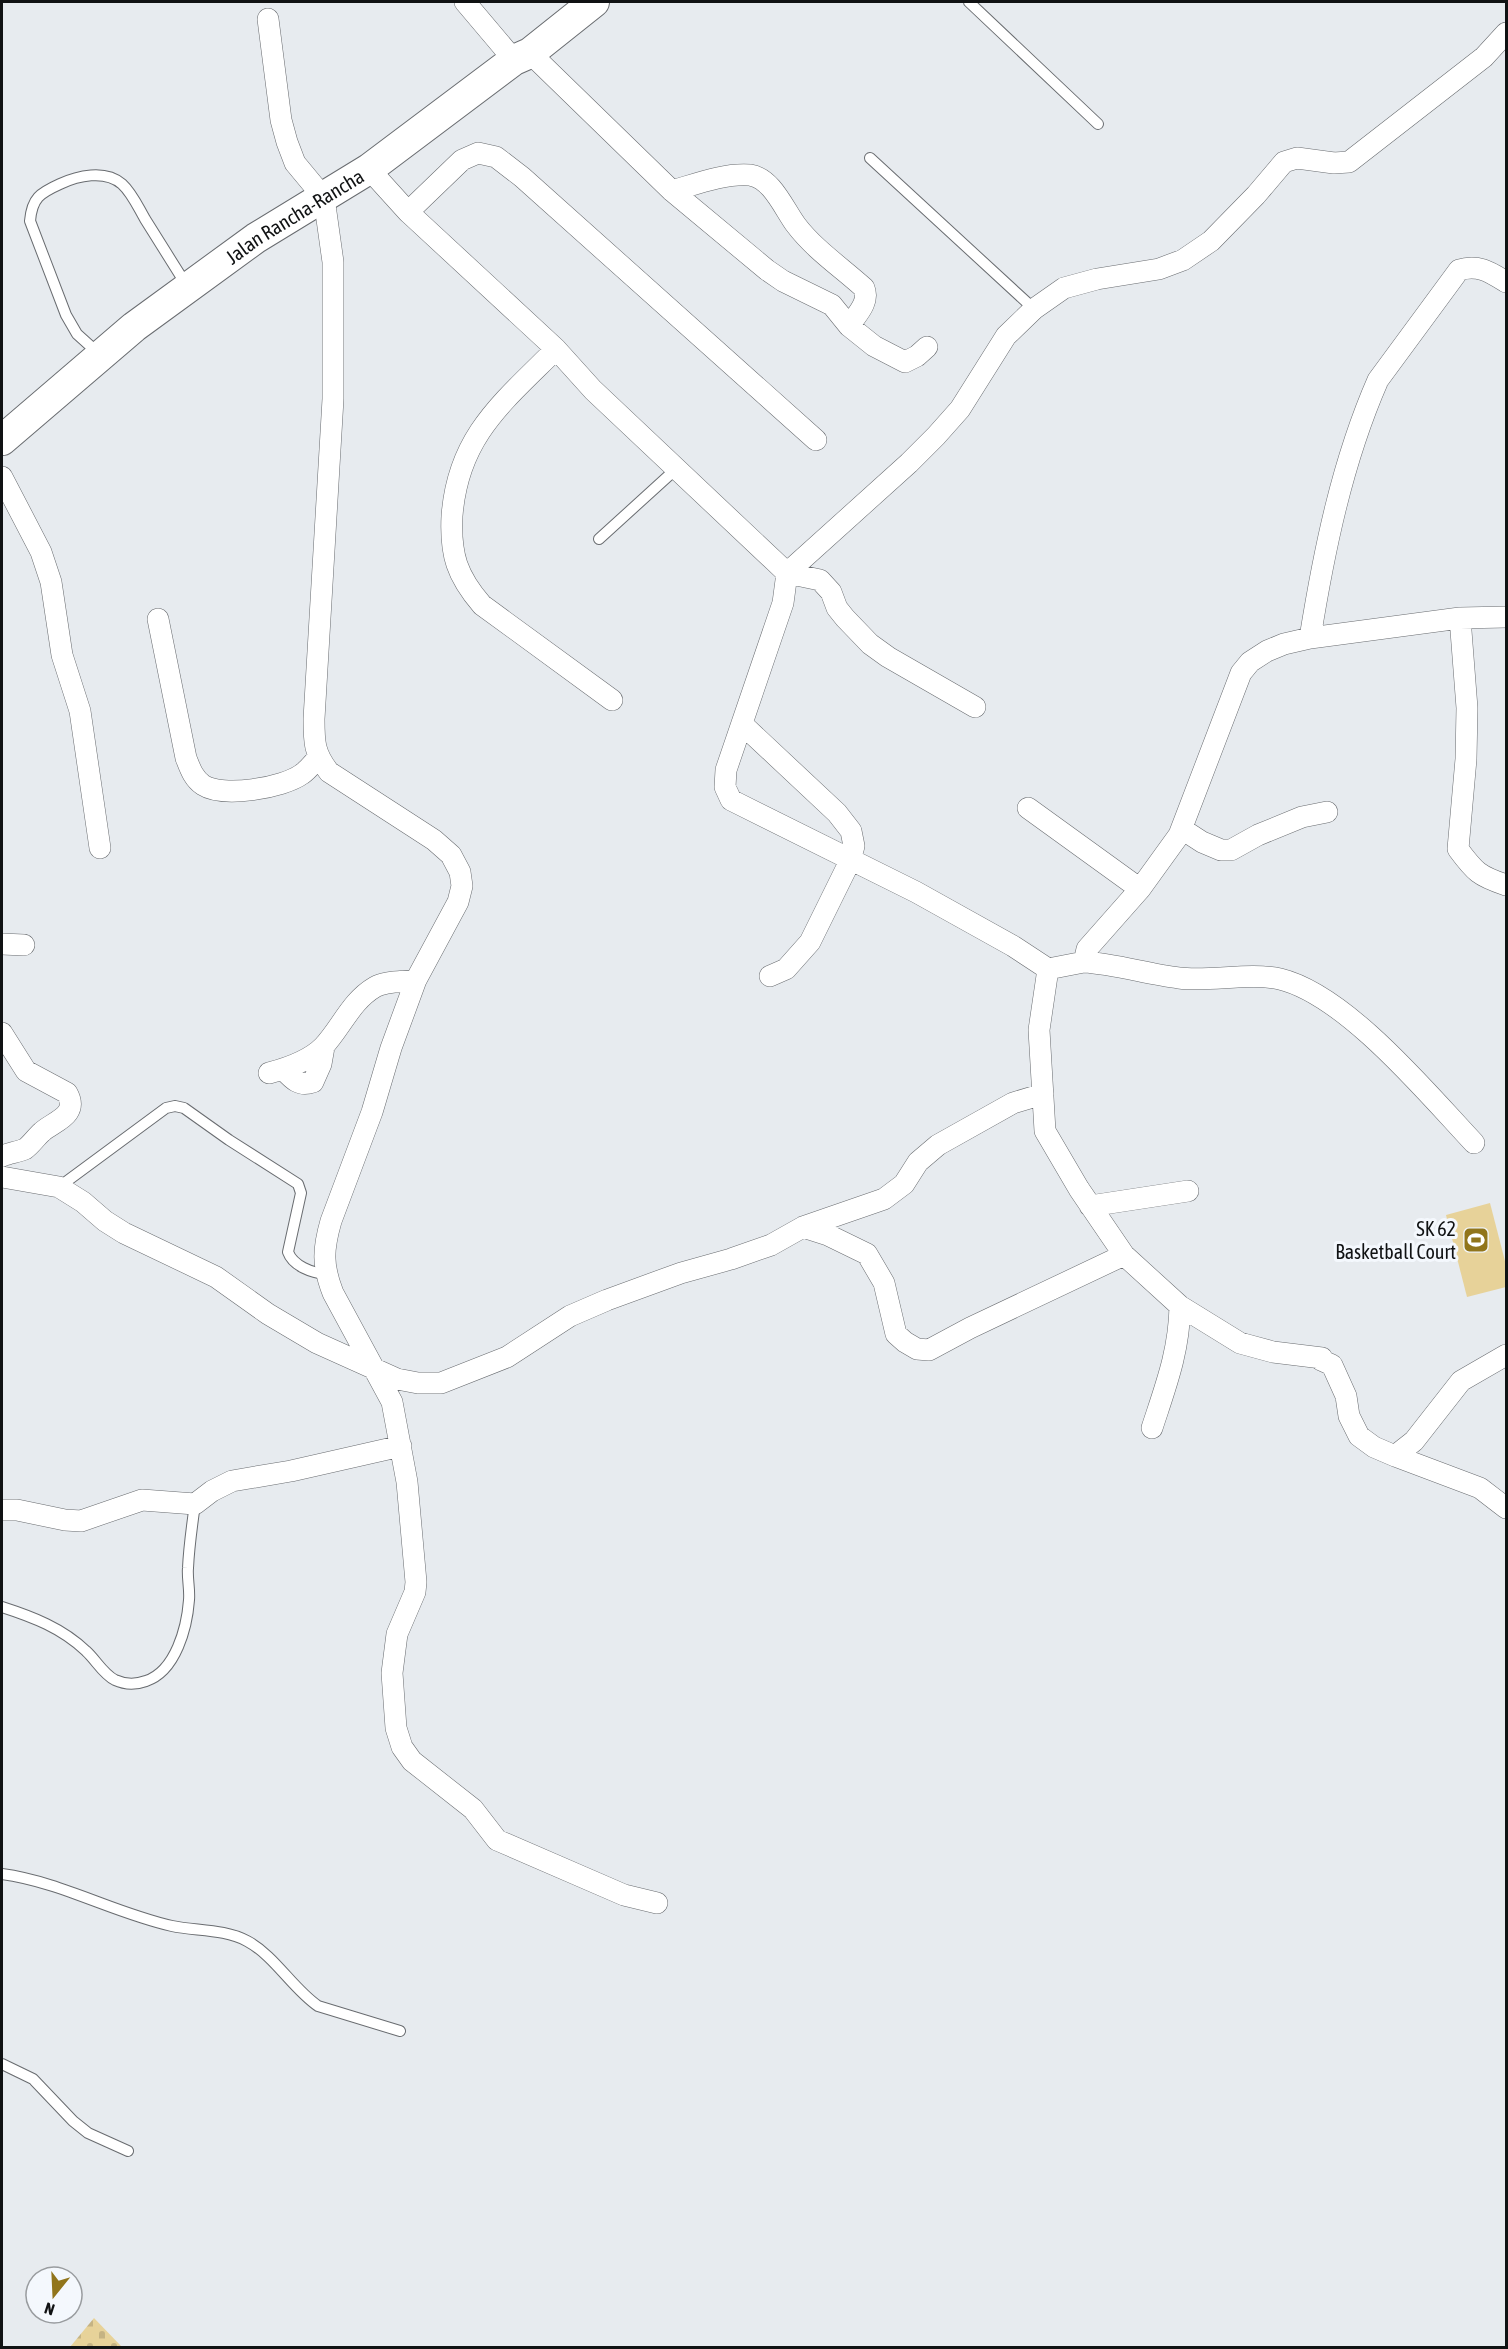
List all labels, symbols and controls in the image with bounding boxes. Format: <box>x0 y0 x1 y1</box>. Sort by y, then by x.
street label: Jalan Rancha-Rancha <box>221 164 367 268</box>
place label: SK 62 Basketball Court <box>1335 1217 1456 1263</box>
sports icon: SK 62 Basketball Court <box>1461 1225 1491 1255</box>
north arrow <box>24 2265 84 2325</box>
text: N <box>42 2299 57 2319</box>

